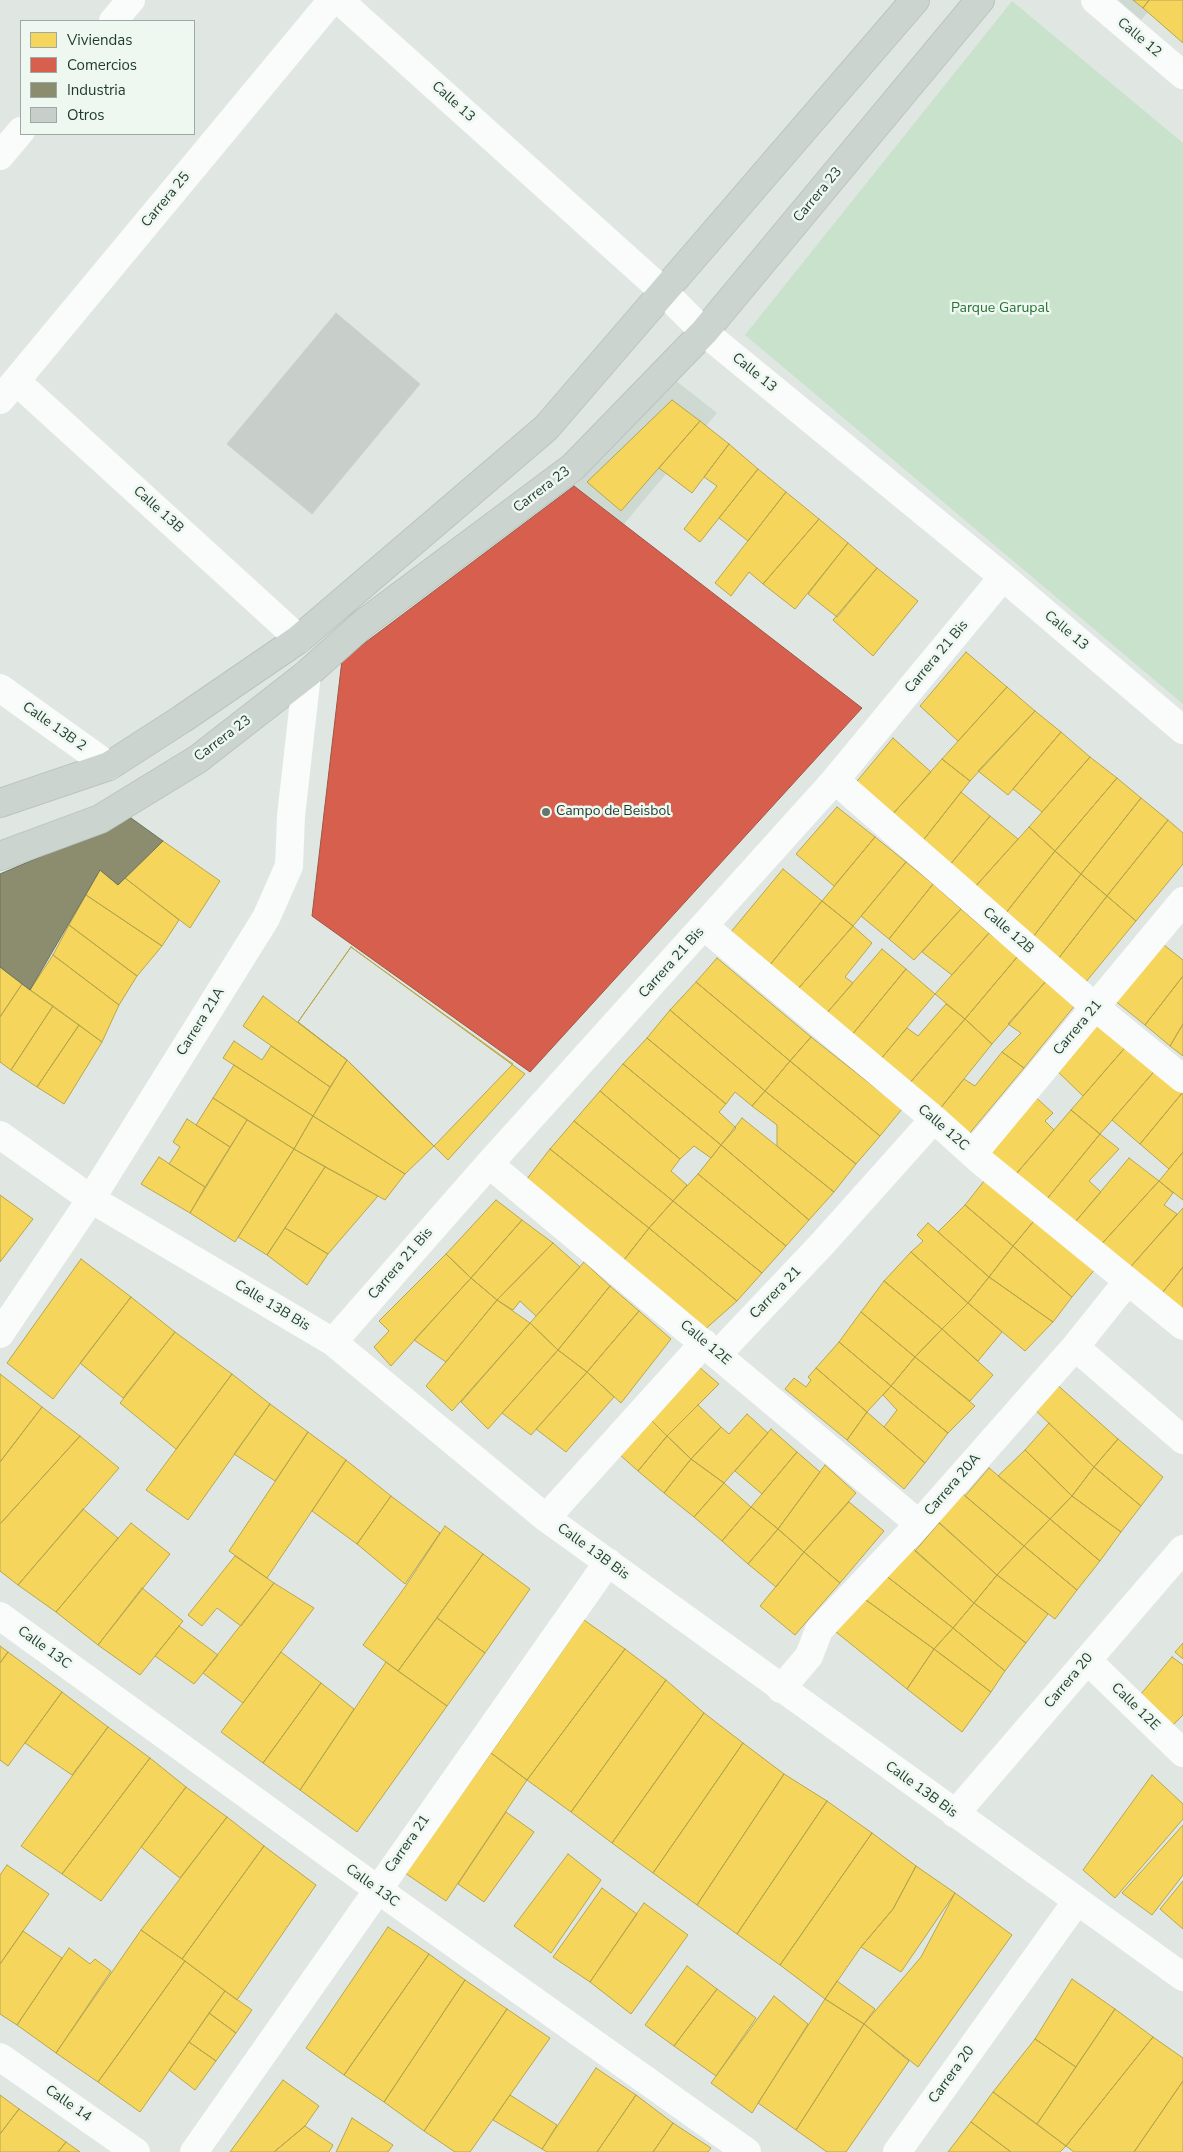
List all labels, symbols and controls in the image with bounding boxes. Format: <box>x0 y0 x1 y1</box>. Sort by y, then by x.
street label: Calle 12 <box>1113 15 1165 61</box>
legend <box>20 20 195 135</box>
text: Viviendas <box>67 30 132 50</box>
text: Comercios <box>67 55 137 75</box>
street label: Calle 13 <box>428 78 478 126</box>
text: Industria <box>67 80 126 100</box>
text: Otros <box>67 105 105 125</box>
street label: Carrera 23 <box>790 164 846 226</box>
street label: Carrera 25 <box>138 169 194 231</box>
park label: Parque Garupal <box>951 301 1049 317</box>
street label: Calle 13 <box>728 350 780 396</box>
street label: Carrera 23 <box>510 463 574 517</box>
street label: Calle 13B <box>129 483 187 537</box>
street label: Calle 13 <box>1040 608 1092 654</box>
street label: Carrera 21 Bis <box>902 617 972 697</box>
street label: Calle 13B 2 <box>19 699 89 755</box>
street label: Carrera 23 <box>191 712 255 766</box>
place label: Campo de Beisbol <box>556 804 670 820</box>
marker: Campo de Beisbol <box>540 806 552 818</box>
street label: Calle 12B <box>979 904 1037 958</box>
street label: Carrera 21 Bis <box>636 924 708 1002</box>
street label: Carrera 21A <box>173 985 229 1059</box>
street label: Carrera 21 <box>1050 997 1106 1059</box>
street label: Calle 12C <box>914 1101 972 1155</box>
street label: Carrera 21 Bis <box>365 1225 437 1303</box>
street label: Carrera 21 <box>747 1263 805 1323</box>
street label: Calle 13B Bis <box>231 1277 313 1335</box>
street label: Calle 12E <box>676 1317 734 1369</box>
street label: Carrera 20A <box>921 1450 985 1520</box>
street label: Calle 13B Bis <box>554 1520 632 1584</box>
street label: Calle 13C <box>14 1623 74 1673</box>
street label: Carrera 20 <box>1041 1650 1097 1712</box>
street label: Calle 12E <box>1107 1680 1163 1734</box>
street label: Calle 13B Bis <box>882 1758 960 1822</box>
street label: Carrera 21 <box>382 1812 434 1876</box>
street label: Calle 13C <box>342 1861 402 1911</box>
street label: Carrera 20 <box>926 2043 978 2107</box>
street label: Calle 14 <box>42 2082 94 2126</box>

